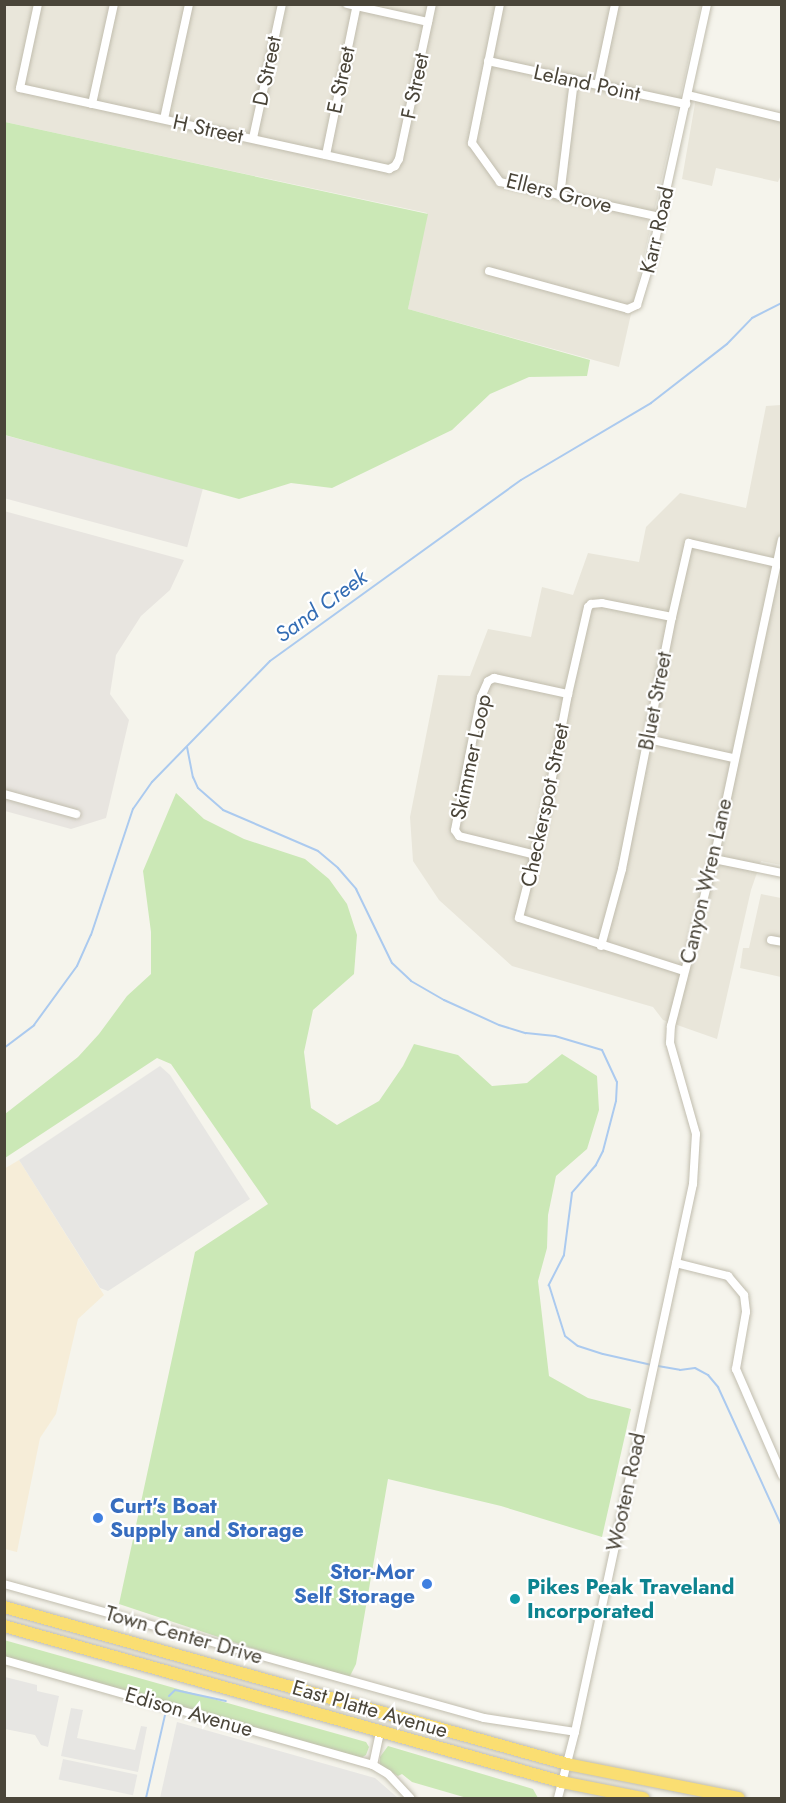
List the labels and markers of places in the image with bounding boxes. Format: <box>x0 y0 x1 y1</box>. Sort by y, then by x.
place label: Curt's Boat Supply and Storage <box>110 1493 304 1543</box>
marker: Curt's Boat Supply and Storage <box>91 1511 105 1525</box>
place label: Stor-Mor Self Storage <box>294 1559 415 1609</box>
place label: Pikes Peak Traveland Incorporated <box>527 1574 735 1624</box>
marker: Stor-Mor Self Storage <box>420 1577 434 1591</box>
marker: Pikes Peak Traveland Incorporated <box>508 1592 522 1606</box>

